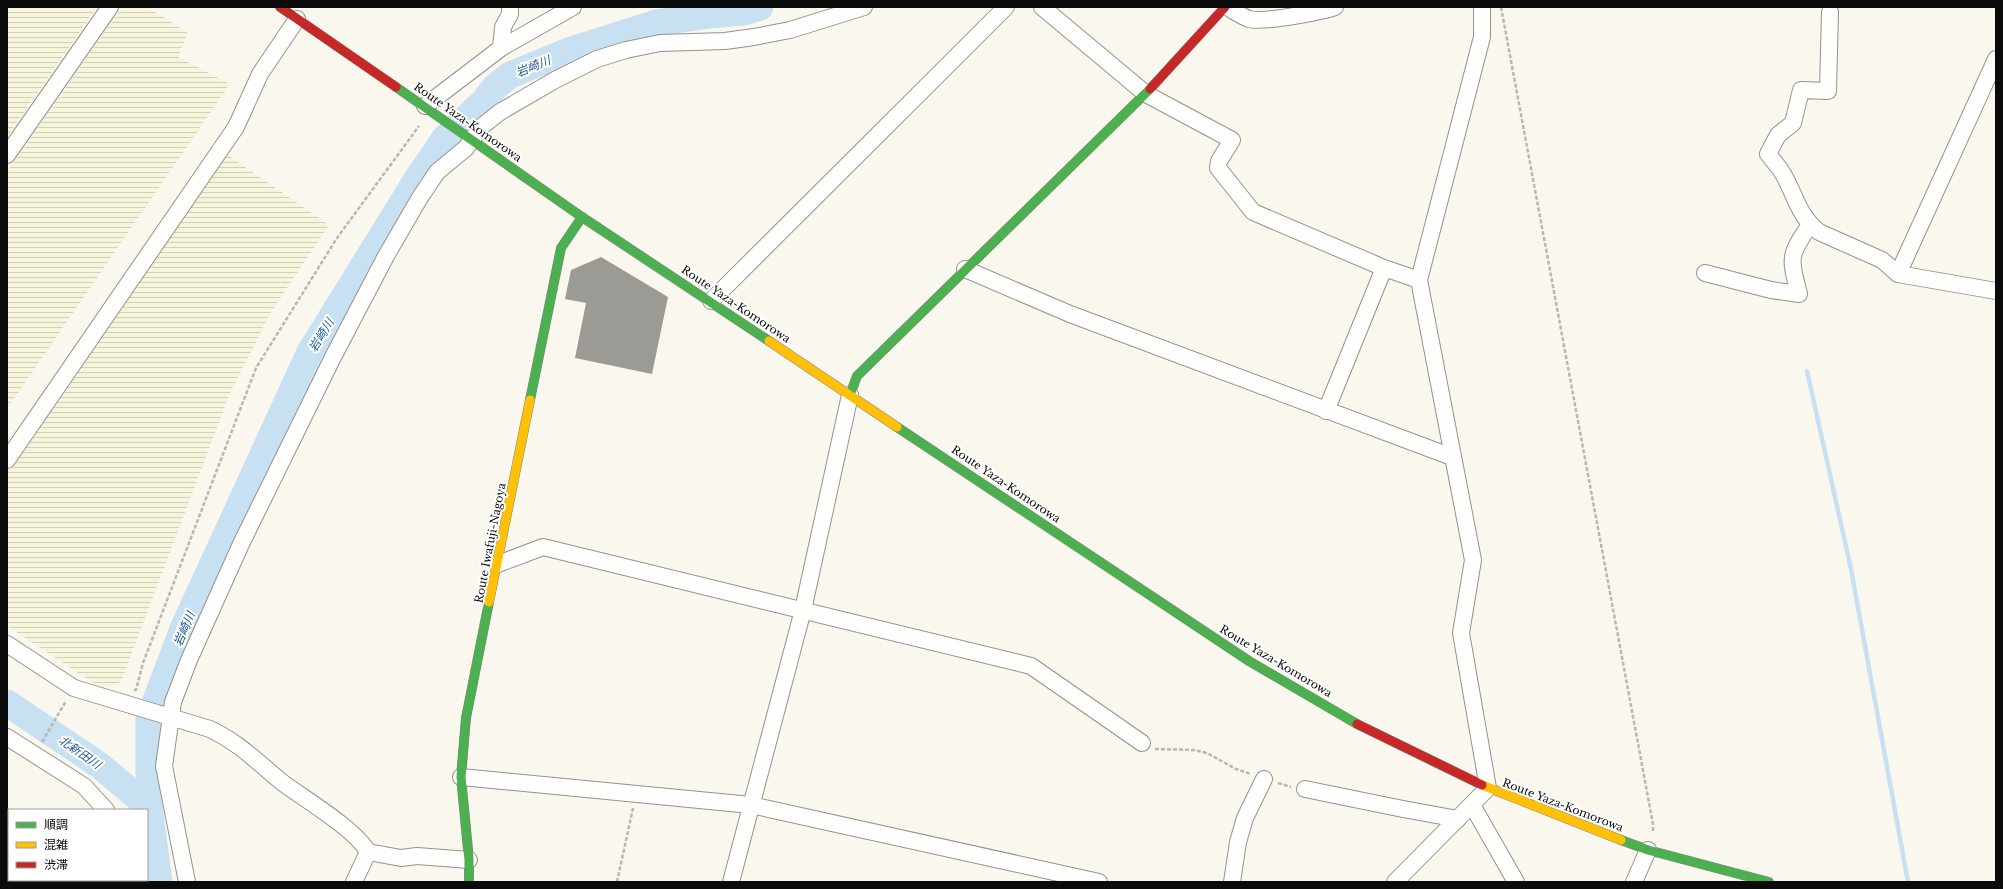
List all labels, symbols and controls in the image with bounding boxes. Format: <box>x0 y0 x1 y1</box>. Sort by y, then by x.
water label: 岩崎川 <box>513 52 554 80</box>
street label: Route Yaza-Komorowa <box>411 79 525 165</box>
street label: Route Yaza-Komorowa <box>679 262 794 346</box>
water label: 岩崎川 <box>305 314 338 354</box>
street label: Route Yaza-Komorowa <box>949 442 1064 526</box>
street label: Route Iwafuji-Nagoya <box>471 481 509 604</box>
water label: 岩崎川 <box>170 608 199 649</box>
street label: Route Yaza-Komorowa <box>1217 622 1335 701</box>
water label: 北新田川 <box>56 732 106 773</box>
street label: Route Yaza-Komorowa <box>1501 775 1626 835</box>
legend <box>8 809 148 881</box>
text: 順調 <box>44 817 68 832</box>
text: 混雑 <box>44 837 68 852</box>
text: 渋滞 <box>44 857 68 872</box>

